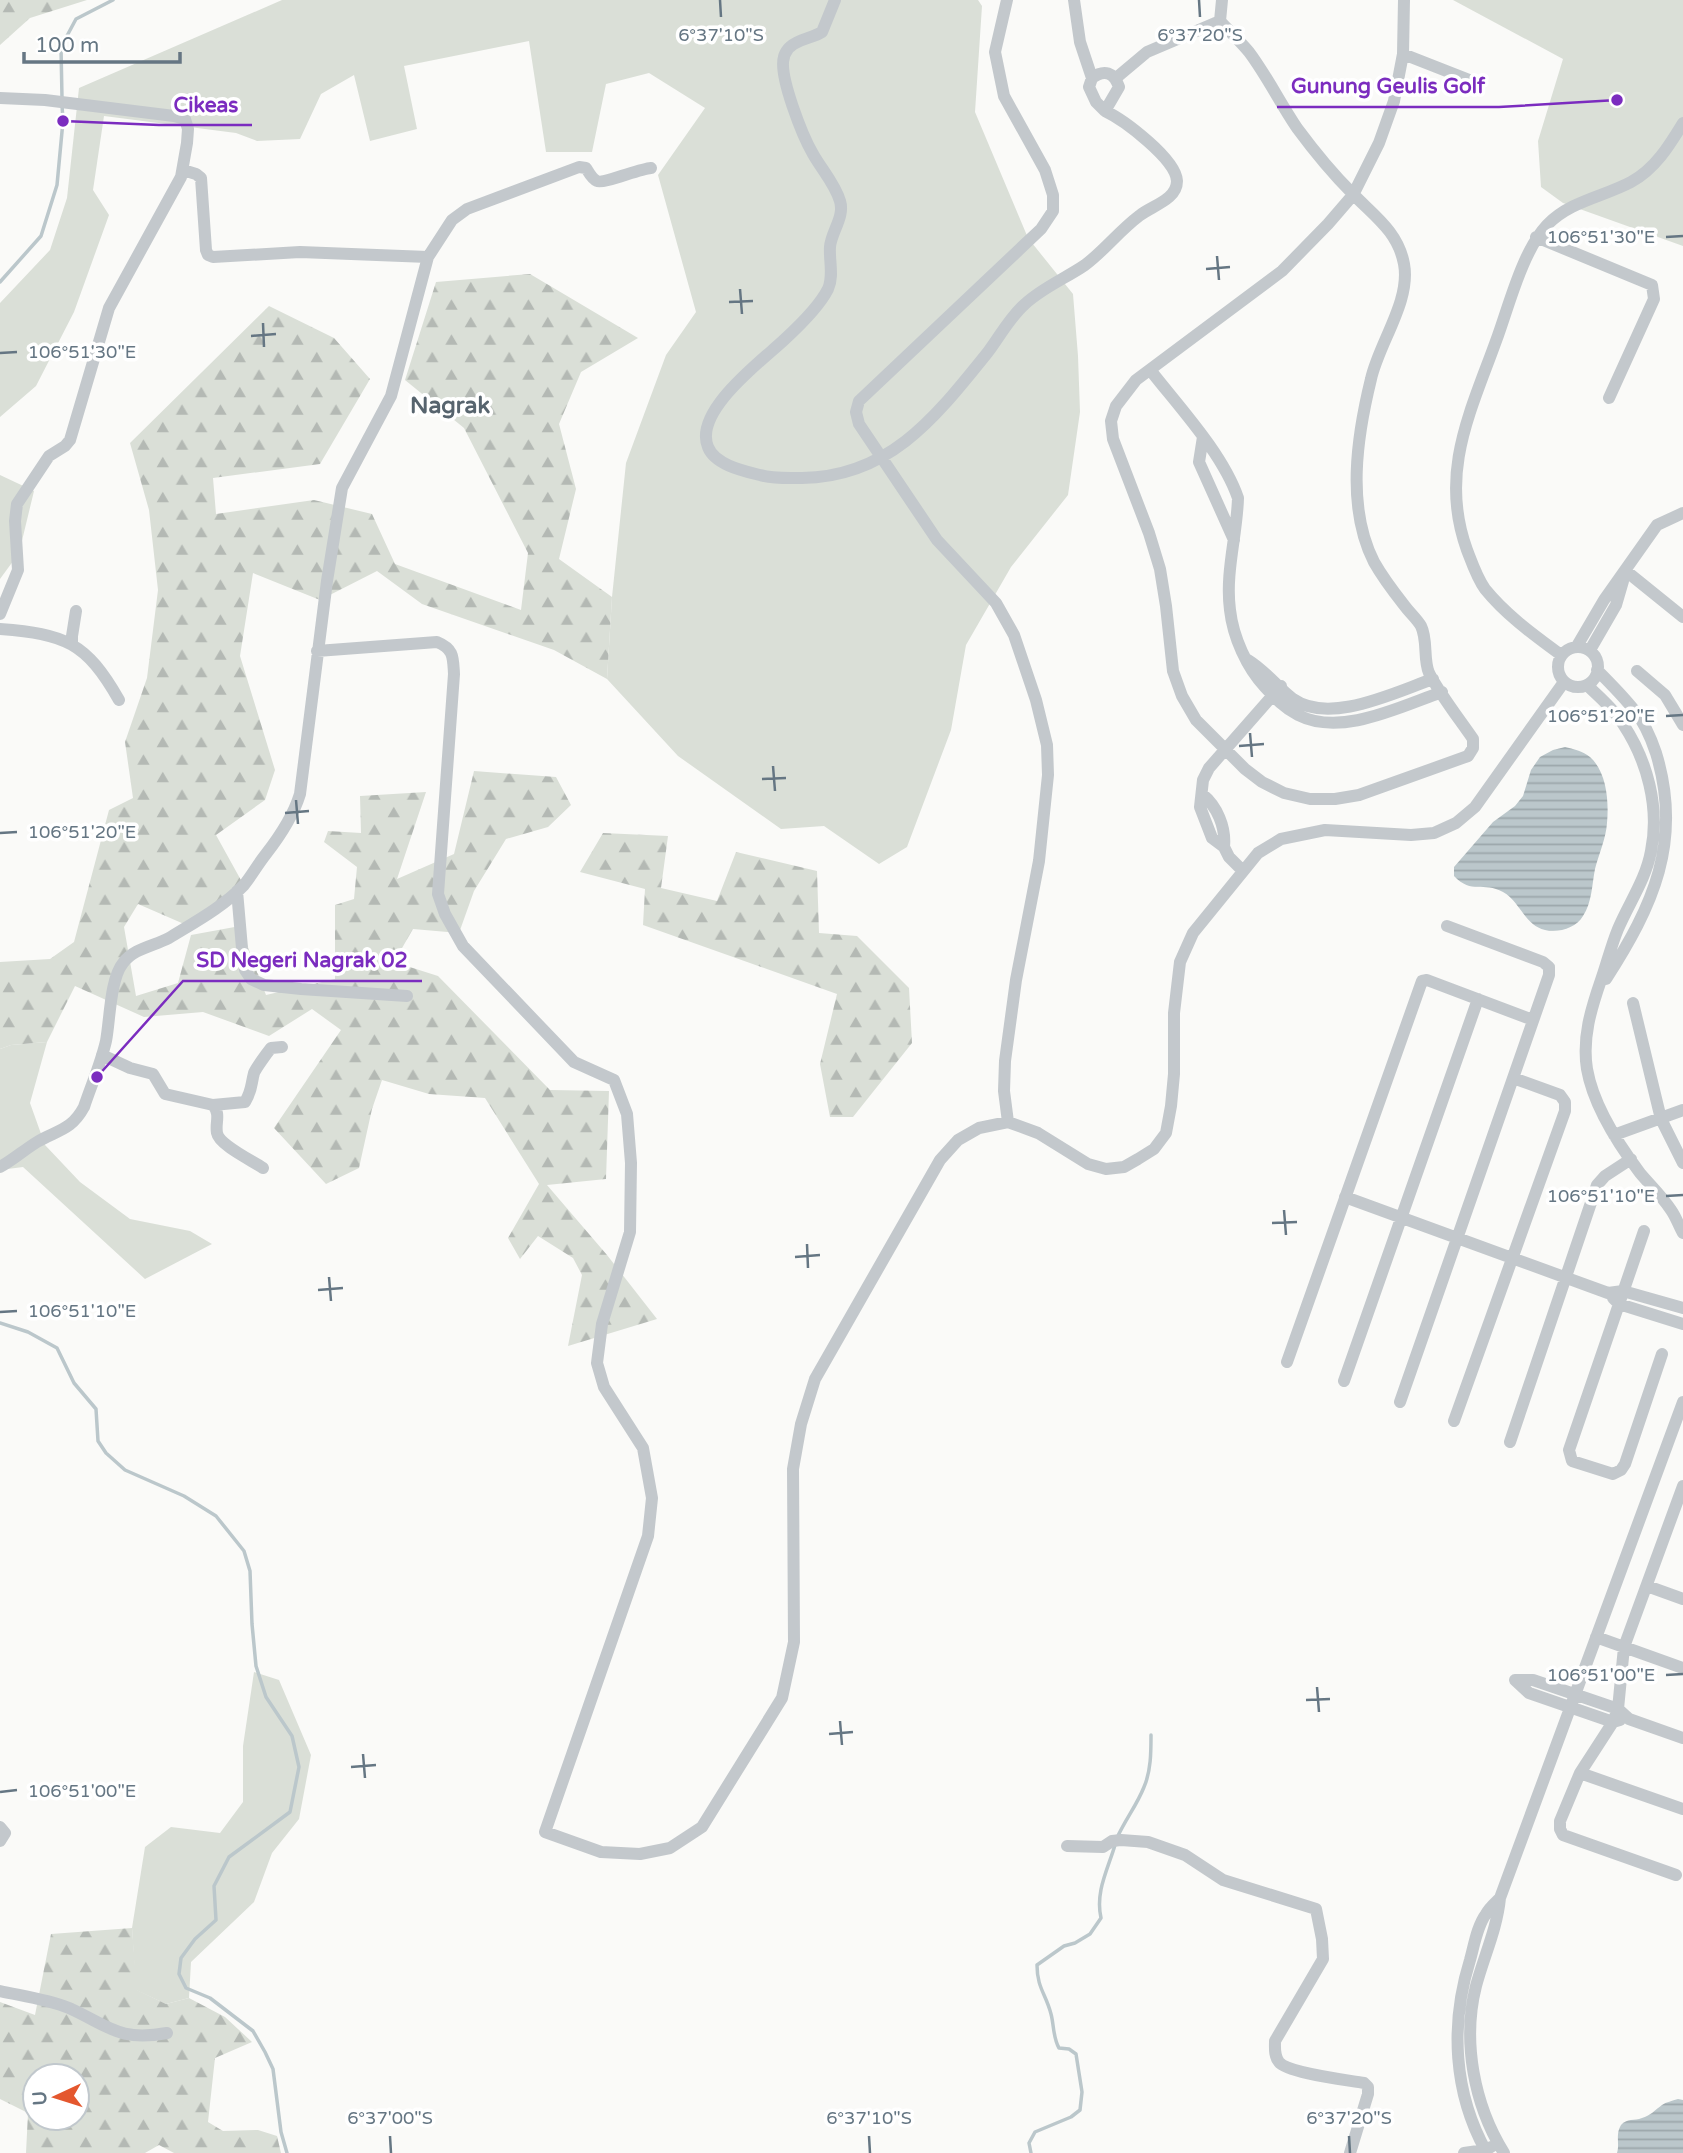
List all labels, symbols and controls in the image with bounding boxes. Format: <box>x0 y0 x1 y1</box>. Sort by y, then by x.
scale bar <box>24 21 180 65</box>
text: 6°37'10"S <box>678 24 764 46</box>
text: 6°37'20"S <box>1157 24 1243 46</box>
text: 100 m <box>35 33 99 58</box>
callout: Gunung Geulis Golf <box>1277 65 1499 107</box>
text: Gunung Geulis Golf <box>1291 74 1486 99</box>
callout: Cikeas <box>159 83 252 125</box>
text: Cikeas <box>174 93 238 118</box>
text: 106°51'30"E <box>1547 226 1655 248</box>
text: 106°51'30"E <box>28 341 136 363</box>
district label: Nagrak <box>410 392 491 420</box>
text: 106°51'20"E <box>1547 705 1655 727</box>
text: 106°51'20"E <box>28 821 136 843</box>
callout: SD Negeri Nagrak 02 <box>183 939 422 981</box>
text: SD Negeri Nagrak 02 <box>196 948 408 973</box>
text: 106°51'10"E <box>1547 1185 1655 1207</box>
text: 106°51'10"E <box>28 1300 136 1322</box>
text: 106°51'00"E <box>1547 1664 1655 1686</box>
text: 106°51'00"E <box>28 1780 136 1802</box>
north arrow <box>21 2062 91 2132</box>
text: U <box>29 2090 52 2106</box>
text: 6°37'00"S <box>347 2107 433 2129</box>
text: 6°37'10"S <box>826 2107 912 2129</box>
text: 6°37'20"S <box>1306 2107 1392 2129</box>

